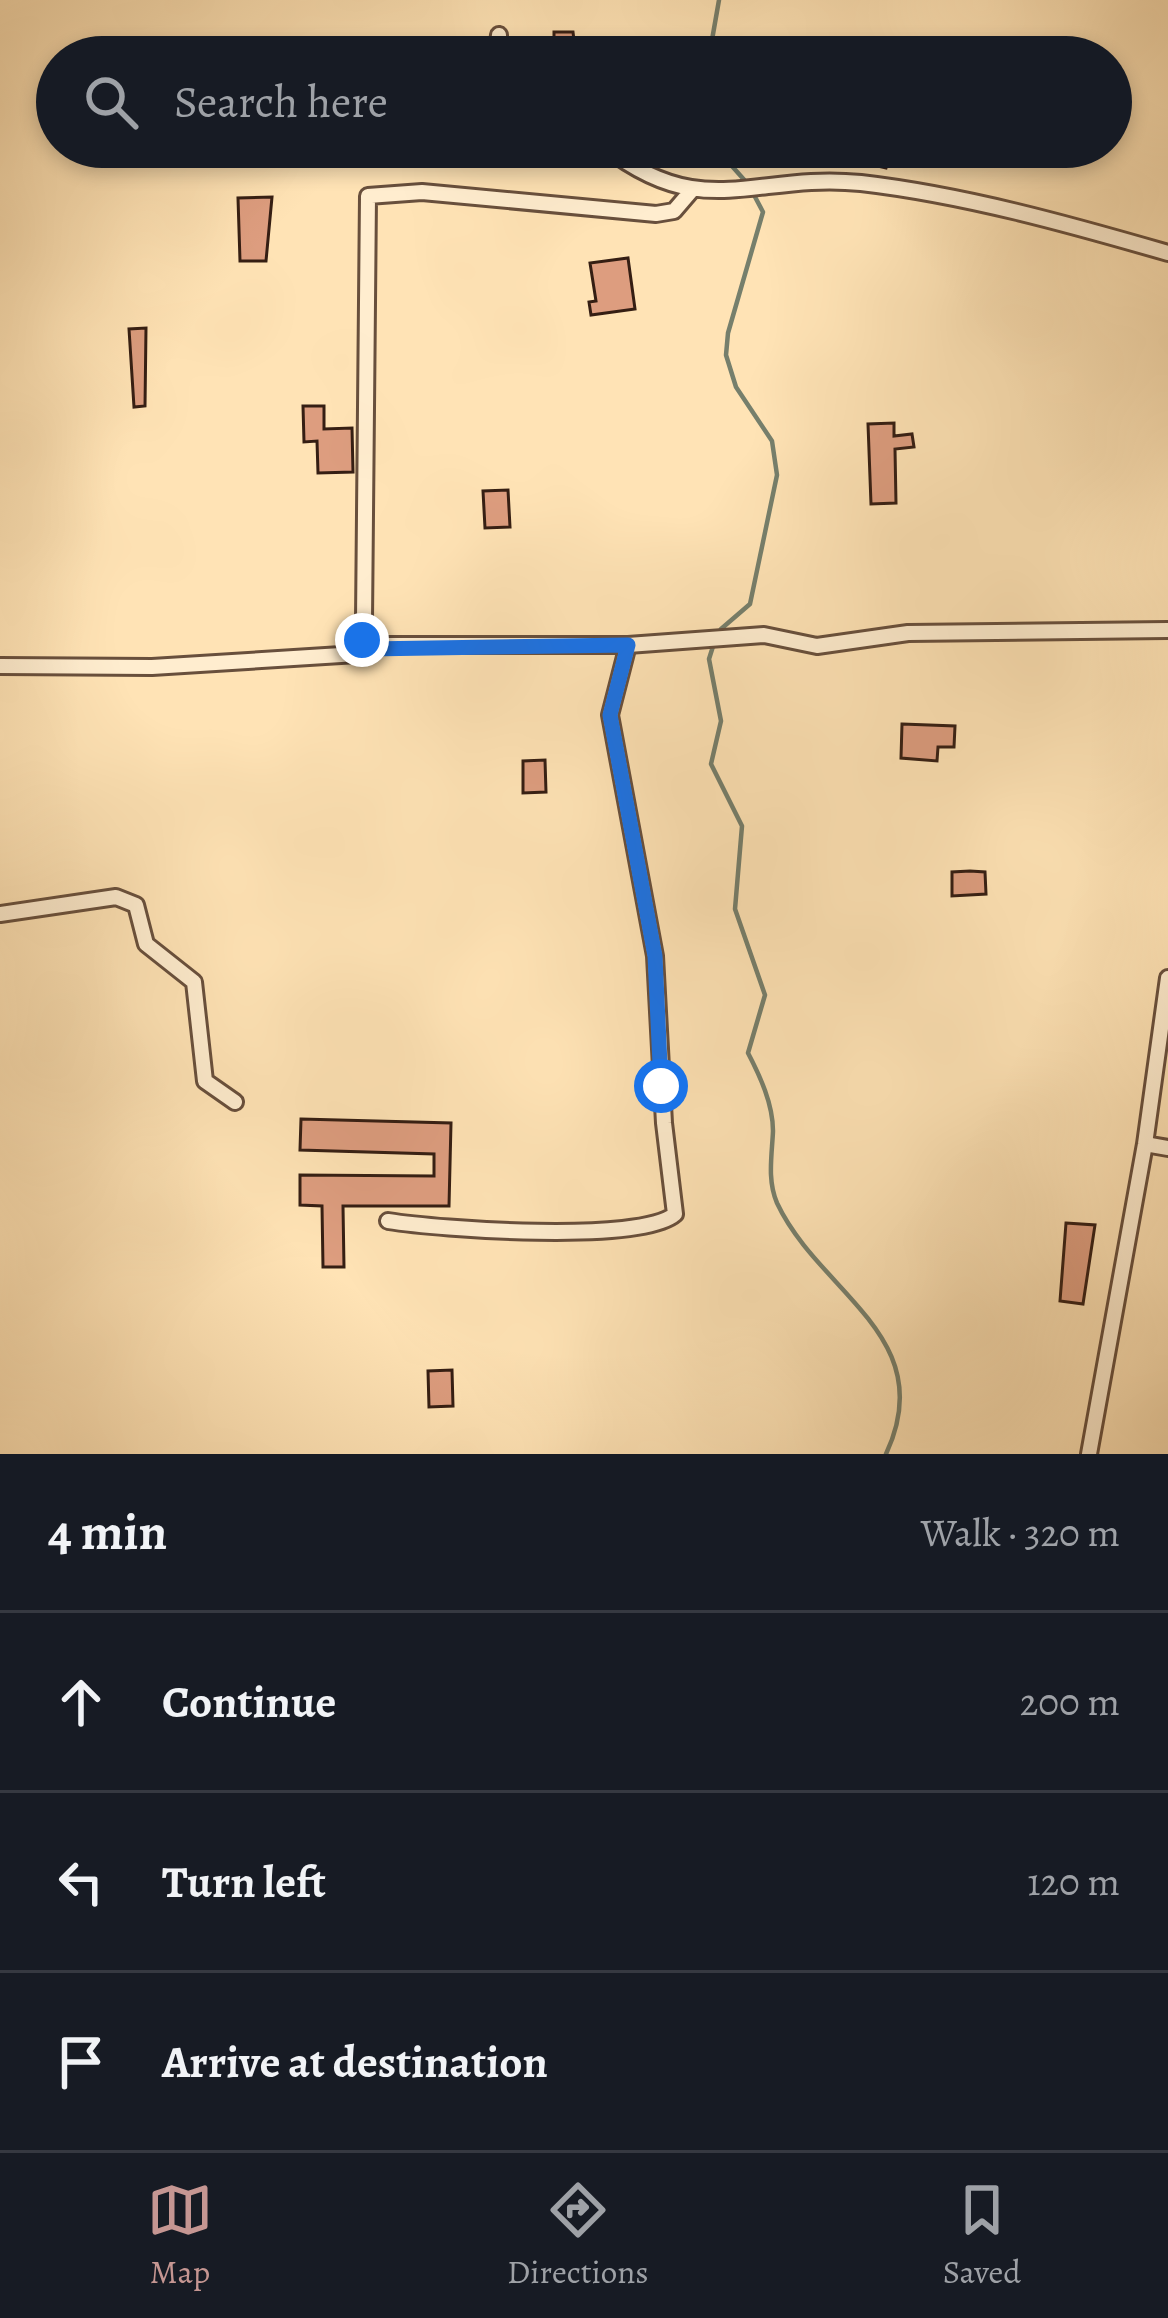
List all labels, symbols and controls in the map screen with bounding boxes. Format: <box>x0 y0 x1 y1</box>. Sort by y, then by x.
search box <box>36 36 1132 168</box>
icon: search <box>78 69 144 135</box>
text: Search here <box>174 71 388 133</box>
route end <box>335 613 389 667</box>
route start <box>634 1059 688 1113</box>
text: 4 min <box>48 1497 167 1567</box>
text: Walk · 320 m <box>921 1506 1120 1559</box>
icon: ahead <box>48 1669 114 1735</box>
text: Continue <box>162 1671 336 1733</box>
text: 200 m <box>1020 1675 1120 1728</box>
icon: left <box>48 1849 114 1915</box>
text: Turn left <box>162 1851 326 1913</box>
text: 120 m <box>1027 1855 1120 1908</box>
icon: arrive <box>48 2029 114 2095</box>
text: Arrive at destination <box>162 2031 548 2093</box>
tab: Map <box>147 2177 213 2294</box>
tab: Directions <box>507 2177 649 2294</box>
tab: Saved <box>943 2177 1021 2294</box>

